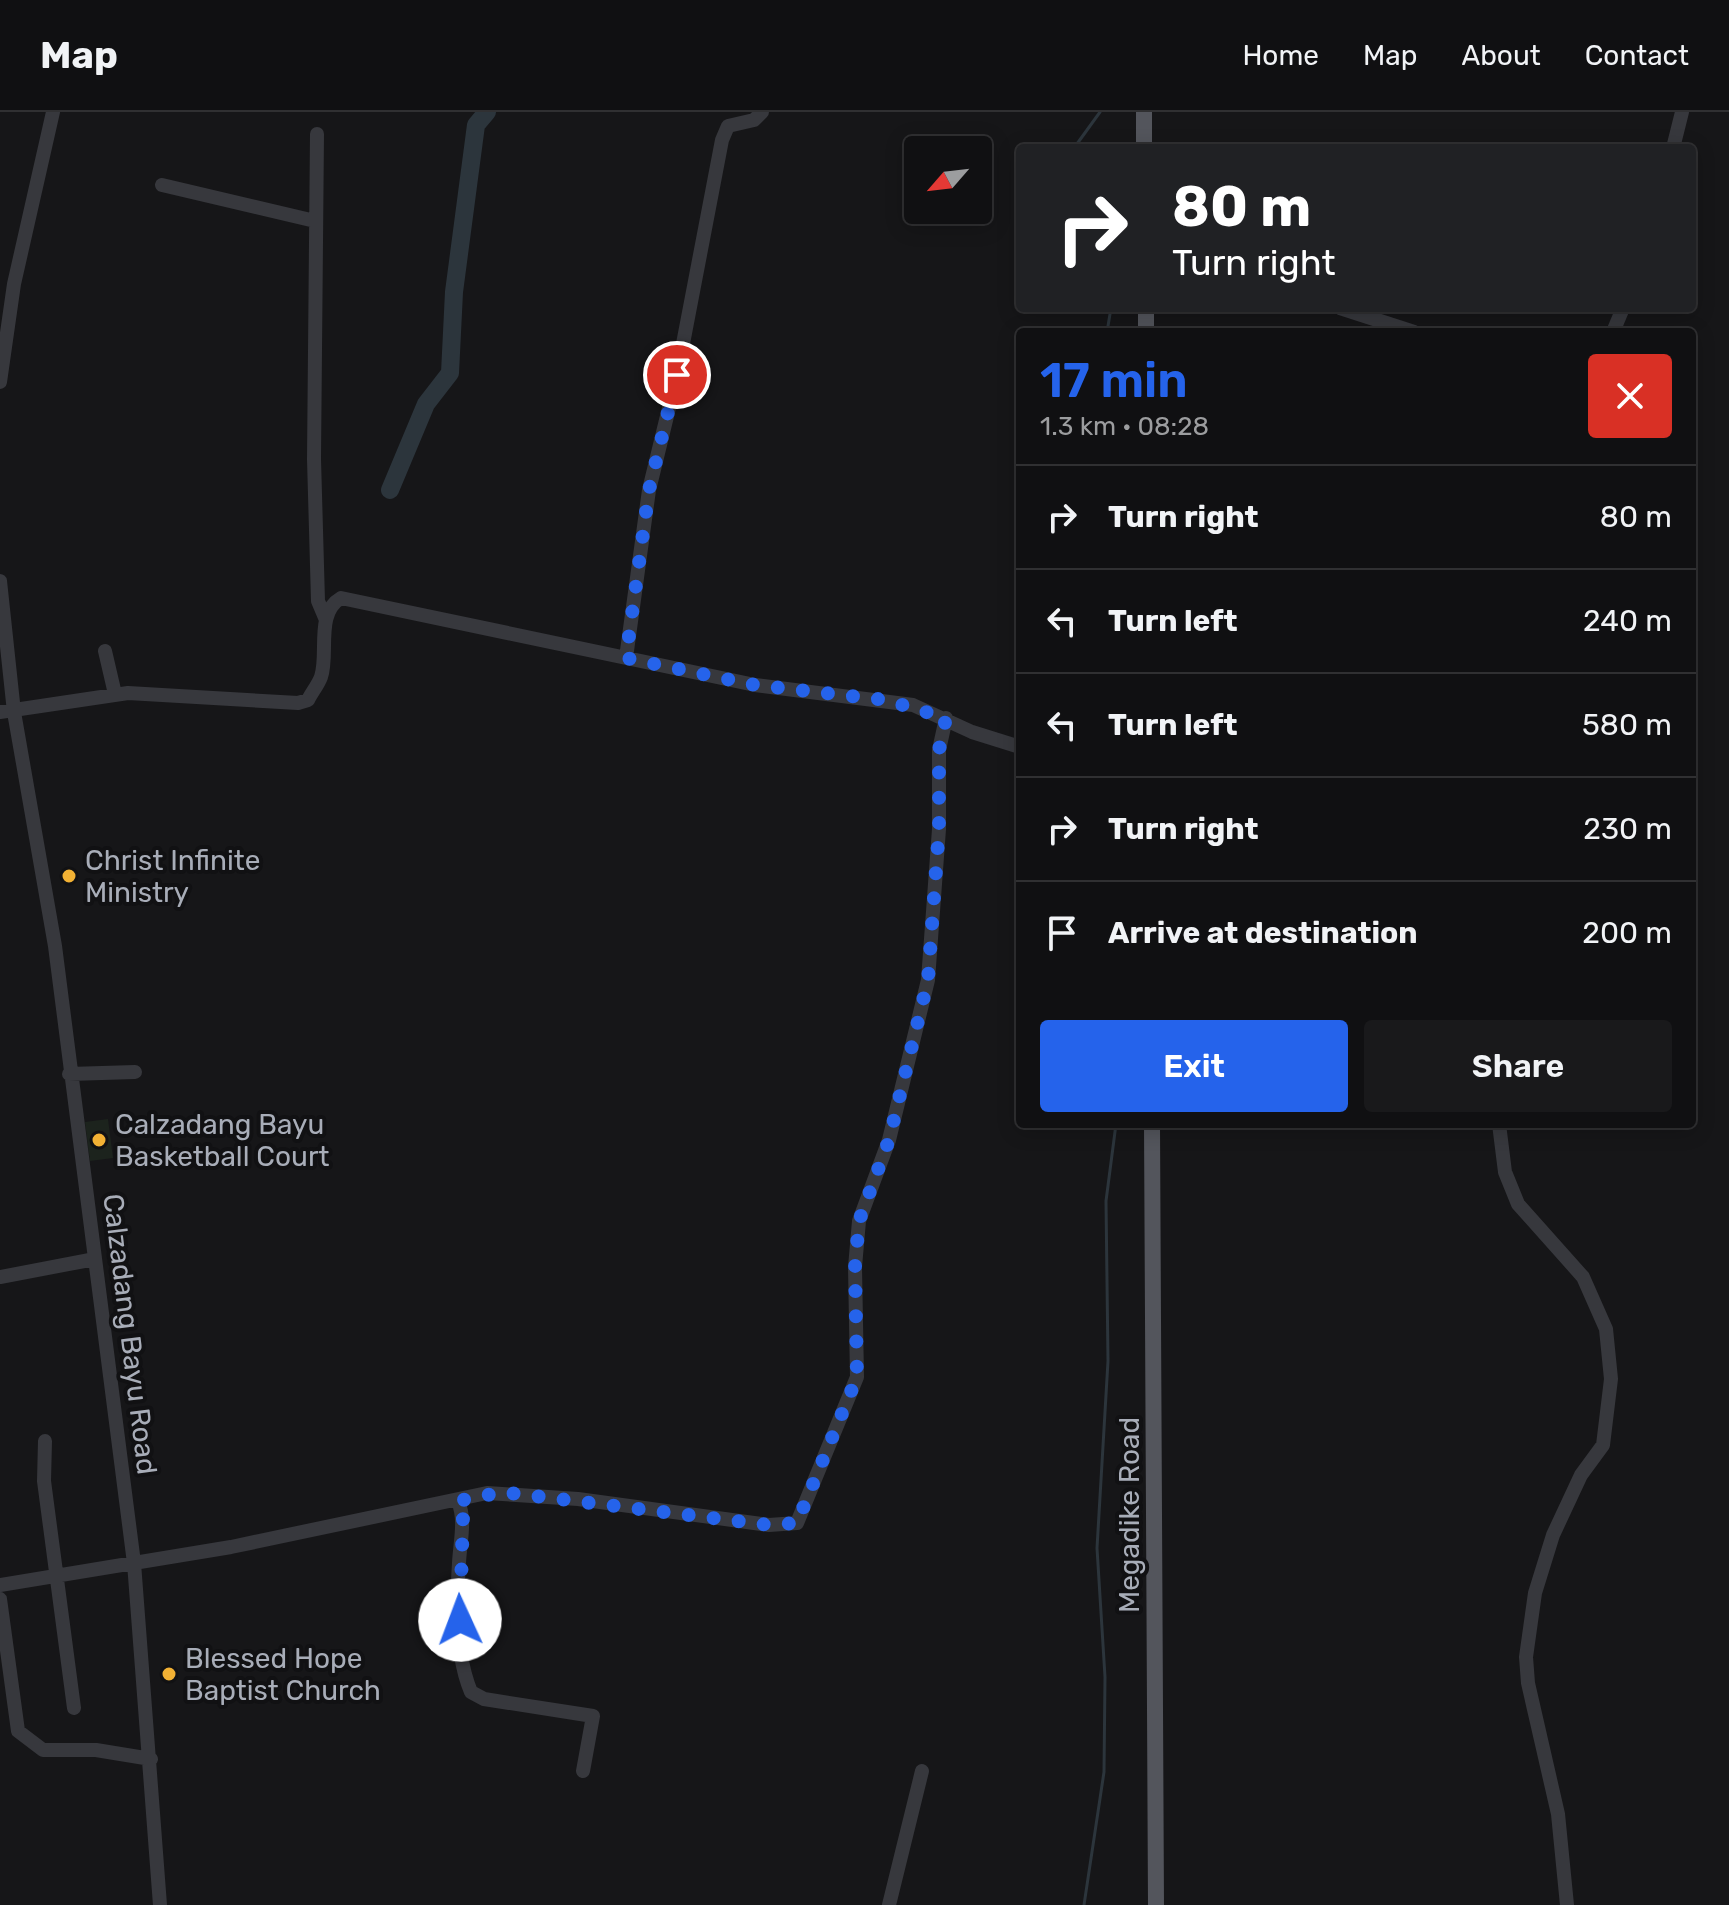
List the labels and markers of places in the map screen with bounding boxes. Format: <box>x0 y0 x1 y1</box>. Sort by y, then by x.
pin <box>643 341 711 409</box>
place label: Christ Infinite Ministry <box>85 844 260 909</box>
marker: Christ Infinite Ministry <box>60 867 78 885</box>
place label: Calzadang Bayu Basketball Court <box>115 1108 330 1173</box>
marker: Calzadang Bayu Basketball Court <box>90 1131 108 1149</box>
place label: Blessed Hope Baptist Church <box>185 1642 381 1707</box>
marker: Blessed Hope Baptist Church <box>160 1665 178 1683</box>

